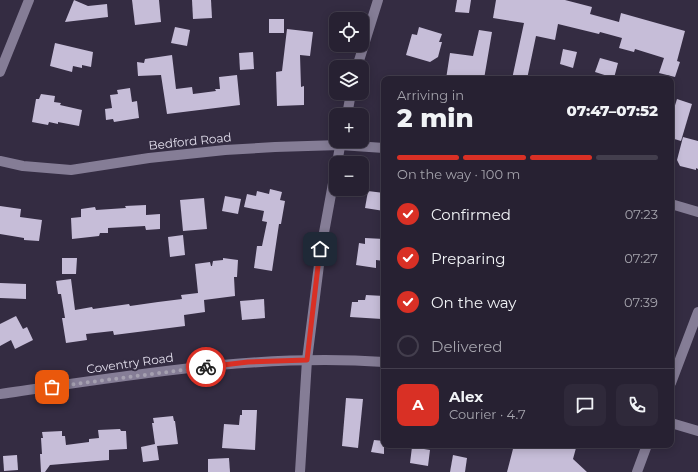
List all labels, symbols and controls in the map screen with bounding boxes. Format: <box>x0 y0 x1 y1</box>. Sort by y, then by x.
map controls <box>329 12 369 196</box>
button: locate <box>329 12 369 52</box>
button: layers <box>329 60 369 100</box>
text: Arriving in <box>397 87 464 103</box>
text: 07:47–07:52 <box>566 101 658 120</box>
text: 2 min <box>397 102 474 134</box>
button: + <box>329 108 369 148</box>
street label: Bedford Road <box>148 129 232 153</box>
button: − <box>329 156 369 196</box>
text: On the way · 100 m <box>397 166 520 182</box>
icon: check <box>397 203 419 225</box>
text: Confirmed <box>431 205 511 224</box>
text: 07:23 <box>625 206 658 222</box>
pin <box>303 232 337 266</box>
icon: home <box>309 238 331 260</box>
icon: check <box>397 247 419 269</box>
text: Preparing <box>431 249 506 268</box>
text: 07:27 <box>624 250 658 266</box>
icon: check <box>397 291 419 313</box>
text: On the way <box>431 293 516 312</box>
text: 07:39 <box>624 294 658 310</box>
text: Delivered <box>431 337 503 356</box>
courier <box>186 347 226 387</box>
street label: Coventry Road <box>85 349 175 377</box>
icon: bike <box>195 356 217 378</box>
pin <box>35 370 69 404</box>
icon: bag <box>41 376 63 398</box>
button: chat <box>564 384 606 426</box>
button: phone <box>616 384 658 426</box>
text: Alex <box>449 387 483 406</box>
text: A <box>412 395 424 414</box>
text: Courier · 4.7 <box>449 406 526 422</box>

